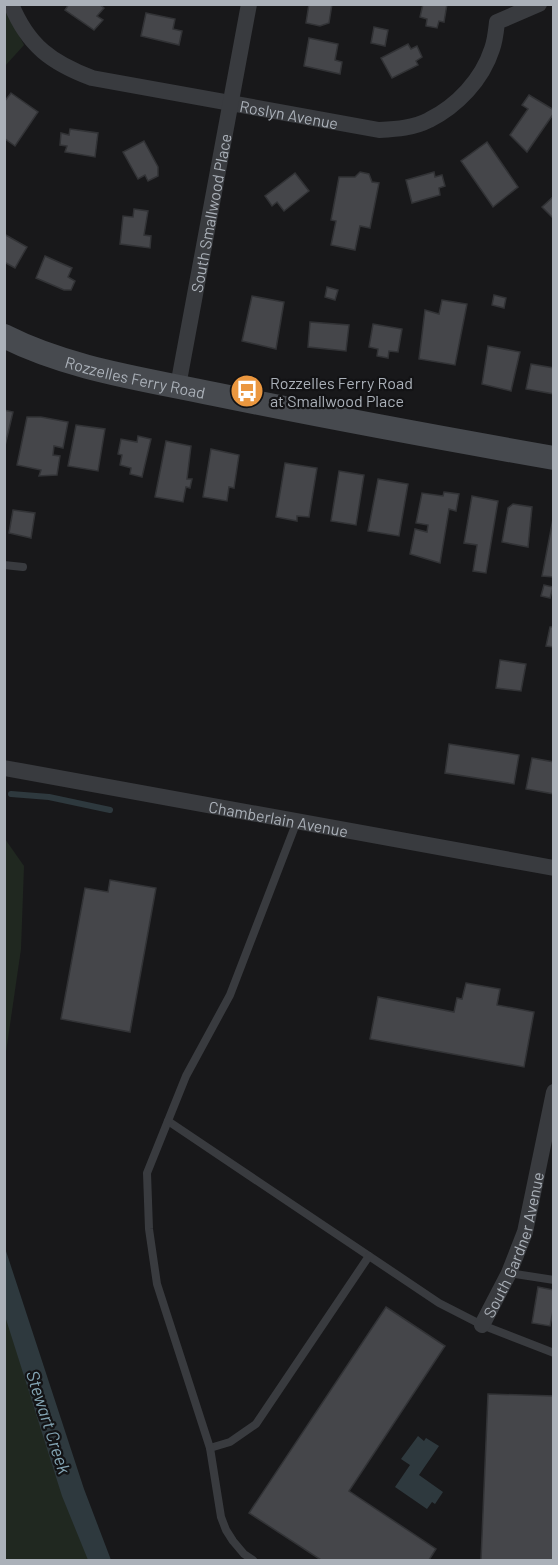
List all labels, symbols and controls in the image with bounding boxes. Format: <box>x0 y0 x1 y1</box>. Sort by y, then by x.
street label: Roslyn Avenue <box>238 95 340 132</box>
street label: South Smallwood Place <box>186 132 234 294</box>
street label: Rozzelles Ferry Road <box>63 351 207 401</box>
bus stop icon: Rozzelles Ferry Road at Smallwood Place <box>229 373 265 409</box>
place label: Rozzelles Ferry Road at Smallwood Place <box>270 373 413 410</box>
street label: Chamberlain Avenue <box>207 796 350 840</box>
street label: South Gardner Avenue <box>478 1170 547 1320</box>
water label: Stewart Creek <box>22 1367 76 1477</box>

